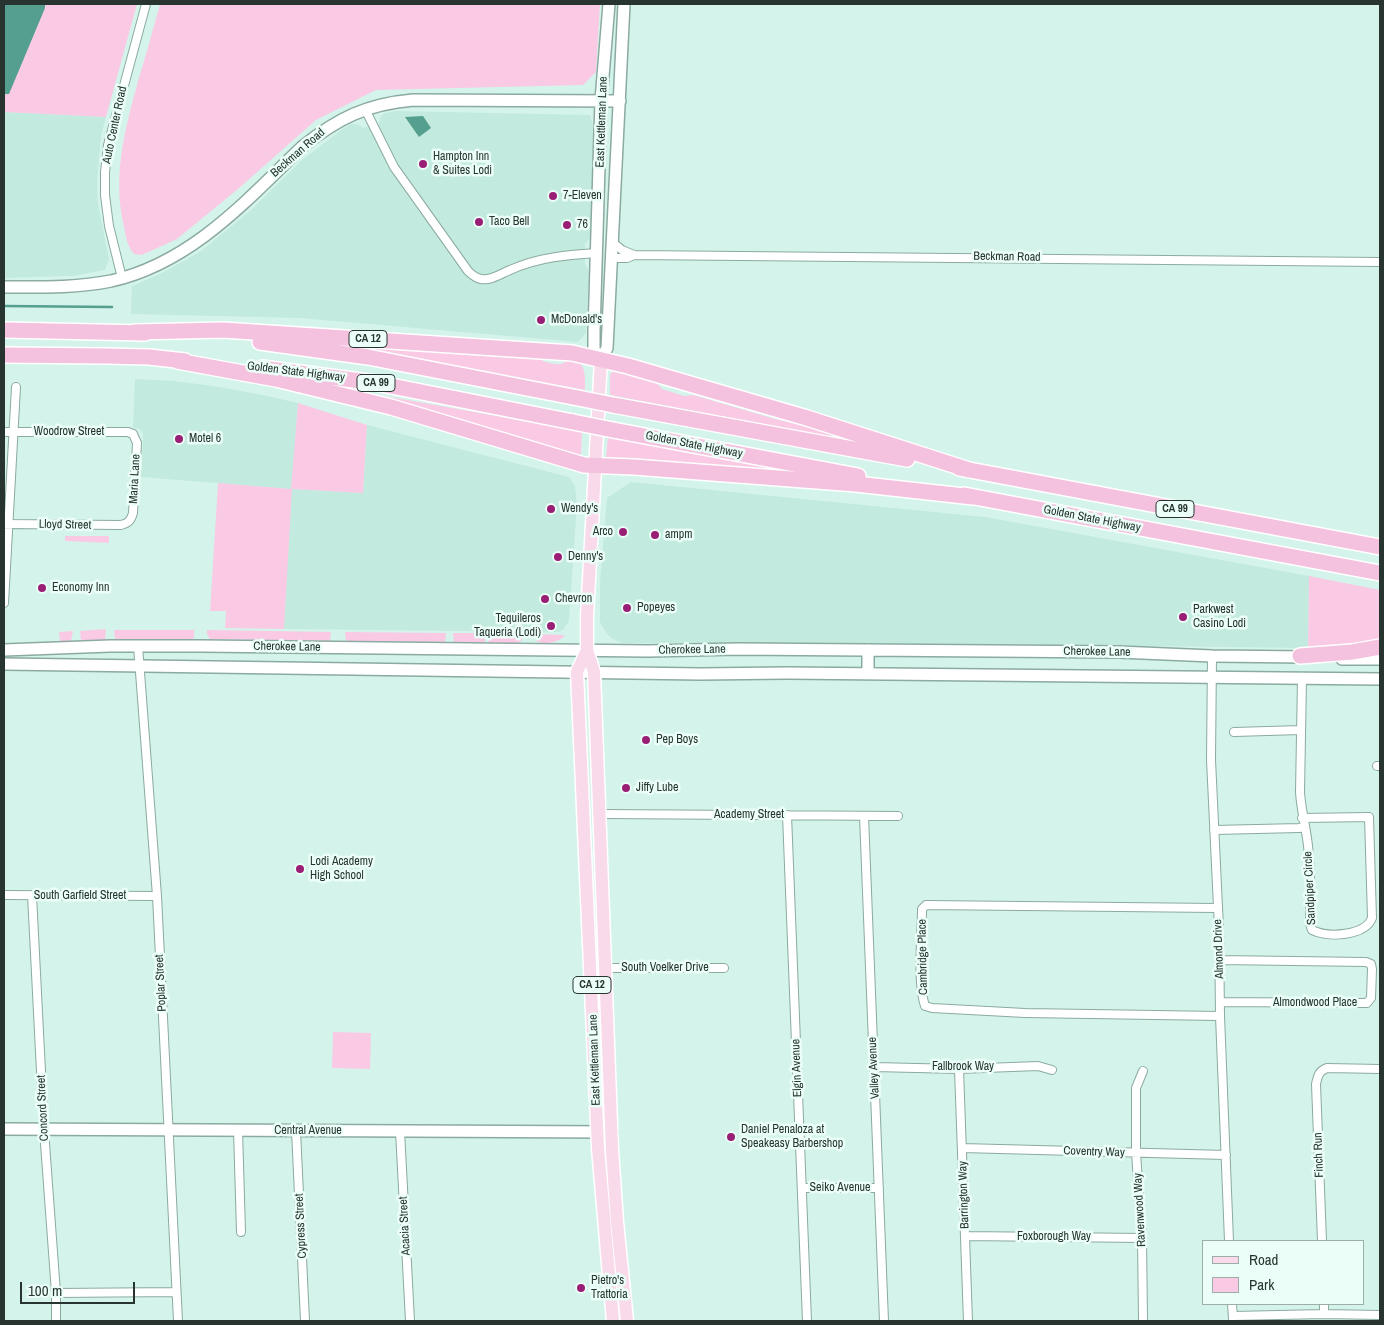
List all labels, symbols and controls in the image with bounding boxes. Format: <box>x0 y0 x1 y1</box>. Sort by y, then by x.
street label: East Kettleman Lane <box>593 76 611 168</box>
street label: Auto Center Road <box>100 85 130 165</box>
street label: Beckman Road <box>268 125 328 181</box>
place label: Hampton Inn & Suites Lodi <box>433 150 492 178</box>
marker: Hampton Inn & Suites Lodi <box>417 158 429 170</box>
place label: 7-Eleven <box>563 189 602 203</box>
marker: 7-Eleven <box>547 190 559 202</box>
place label: Taco Bell <box>489 215 529 229</box>
marker: Taco Bell <box>473 216 485 228</box>
place label: 76 <box>577 218 588 232</box>
marker: 76 <box>561 219 573 231</box>
street label: Beckman Road <box>973 249 1041 265</box>
place label: McDonald's <box>551 313 602 327</box>
marker: McDonald's <box>535 314 547 326</box>
road number: CA 12 <box>349 330 387 348</box>
street label: Golden State Highway <box>246 359 346 385</box>
road number: CA 99 <box>357 374 395 392</box>
street label: Woodrow Street <box>34 425 104 439</box>
street label: Golden State Highway <box>644 429 744 461</box>
place label: Motel 6 <box>189 432 221 446</box>
marker: Motel 6 <box>173 433 185 445</box>
street label: Maria Lane <box>127 454 143 504</box>
road number: CA 99 <box>1156 500 1194 518</box>
place label: Wendy's <box>561 502 598 516</box>
marker: Wendy's <box>545 503 557 515</box>
street label: Golden State Highway <box>1042 503 1142 535</box>
street label: Lloyd Street <box>39 517 91 533</box>
place label: Arco <box>593 525 613 539</box>
marker: Arco <box>617 526 629 538</box>
place label: ampm <box>665 528 692 542</box>
marker: ampm <box>649 529 661 541</box>
place label: Denny's <box>568 550 603 564</box>
marker: Denny's <box>552 551 564 563</box>
place label: Economy Inn <box>52 581 109 595</box>
marker: Economy Inn <box>36 582 48 594</box>
place label: Chevron <box>555 592 592 606</box>
marker: Chevron <box>539 593 551 605</box>
place label: Popeyes <box>637 601 675 615</box>
marker: Popeyes <box>621 602 633 614</box>
place label: Parkwest Casino Lodi <box>1193 603 1246 631</box>
marker: Parkwest Casino Lodi <box>1177 611 1189 623</box>
place label: Tequileros Taqueria (Lodi) <box>474 612 541 640</box>
marker: Tequileros Taqueria (Lodi) <box>545 620 557 632</box>
street label: Cherokee Lane <box>253 639 321 655</box>
street label: Cherokee Lane <box>658 642 726 658</box>
street label: Cherokee Lane <box>1063 644 1131 660</box>
place label: Pep Boys <box>656 733 698 747</box>
marker: Pep Boys <box>640 734 652 746</box>
place label: Jiffy Lube <box>636 781 679 795</box>
marker: Jiffy Lube <box>620 782 632 794</box>
street label: Academy Street <box>714 808 784 822</box>
street label: Sandpiper Circle <box>1301 851 1319 925</box>
place label: Lodi Academy High School <box>310 855 373 883</box>
marker: Lodi Academy High School <box>294 863 306 875</box>
street label: South Garfield Street <box>34 889 126 903</box>
street label: Cambridge Place <box>915 919 931 995</box>
street label: Almond Drive <box>1211 919 1227 979</box>
street label: Poplar Street <box>152 954 170 1012</box>
street label: South Voelker Drive <box>621 961 709 975</box>
road number: CA 12 <box>573 976 611 994</box>
street label: Almondwood Place <box>1273 996 1357 1010</box>
street label: East Kettleman Lane <box>586 1014 604 1106</box>
street label: Valley Avenue <box>865 1037 883 1099</box>
street label: Elgin Avenue <box>789 1039 805 1097</box>
street label: Fallbrook Way <box>932 1060 994 1074</box>
street label: Concord Street <box>34 1075 52 1141</box>
place label: Daniel Penaloza at Speakeasy Barbershop <box>741 1123 843 1151</box>
street label: Central Avenue <box>274 1124 342 1138</box>
marker: Daniel Penaloza at Speakeasy Barbershop <box>725 1131 737 1143</box>
street label: Finch Run <box>1311 1132 1327 1178</box>
street label: Coventry Way <box>1063 1144 1125 1160</box>
street label: Barrington Way <box>956 1161 972 1229</box>
street label: Ravenwood Way <box>1131 1173 1149 1247</box>
street label: Seiko Avenue <box>809 1181 871 1195</box>
street label: Cypress Street <box>292 1193 310 1259</box>
street label: Acacia Street <box>396 1196 414 1256</box>
street label: Foxborough Way <box>1017 1230 1091 1244</box>
legend <box>1202 1240 1364 1305</box>
text: Road <box>1249 1249 1278 1270</box>
scale bar <box>22 1272 138 1304</box>
place label: Pietro's Trattoria <box>591 1274 628 1302</box>
text: Park <box>1249 1274 1274 1295</box>
text: 100 m <box>28 1280 62 1301</box>
marker: Pietro's Trattoria <box>575 1282 587 1294</box>

